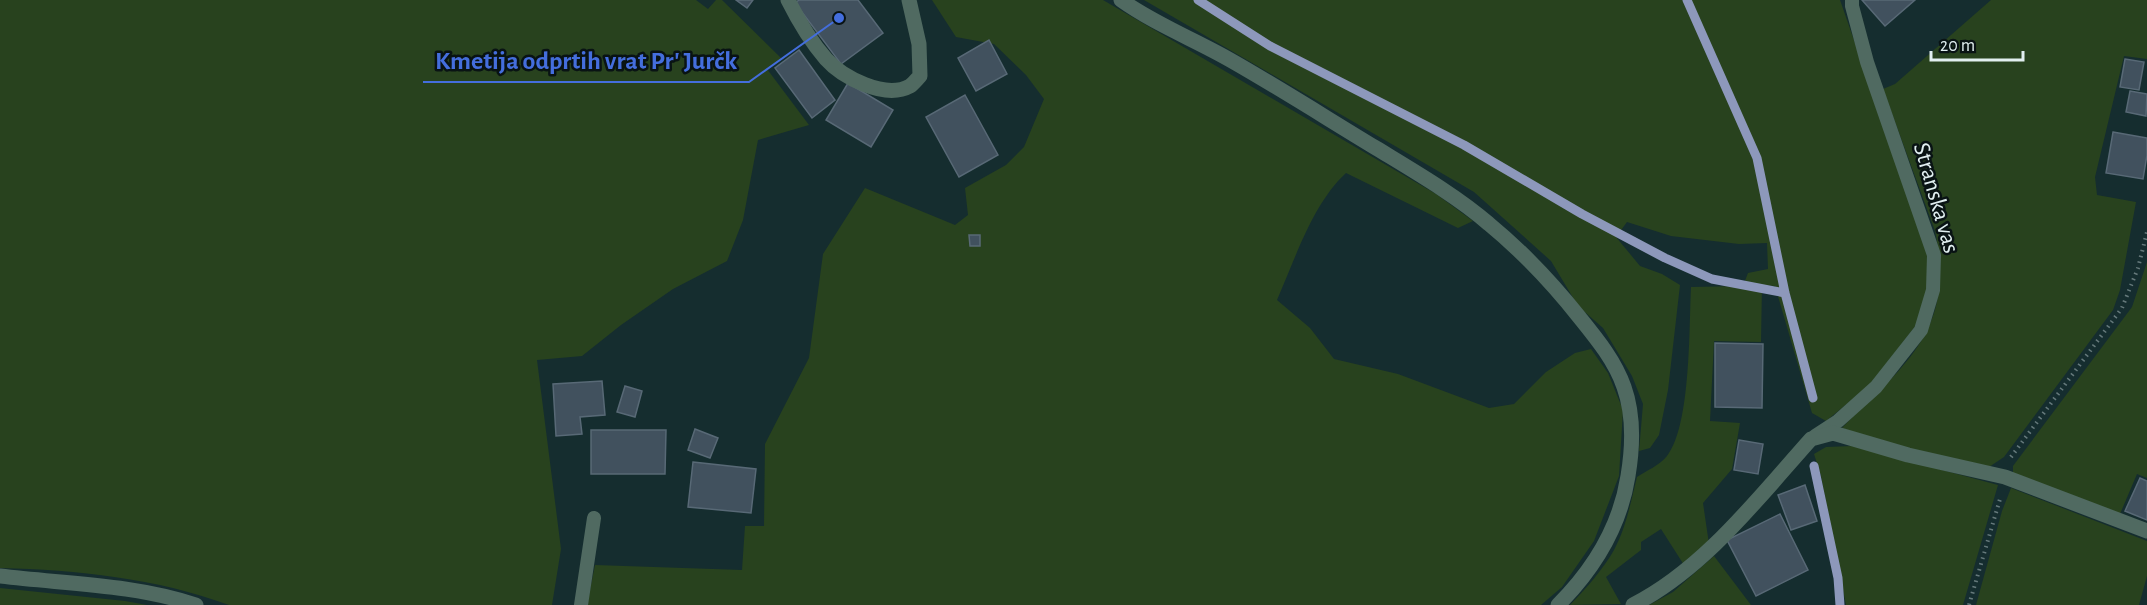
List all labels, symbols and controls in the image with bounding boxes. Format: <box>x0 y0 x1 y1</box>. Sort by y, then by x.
scale bar <box>1931 24 2022 62</box>
text: 20 m <box>1940 37 1975 55</box>
callout: Kmetija odprtih vrat Pr' Jurčk <box>423 38 749 82</box>
text: Kmetija odprtih vrat Pr' Jurčk <box>435 48 737 74</box>
street label: Stranska vas <box>1909 140 1963 256</box>

